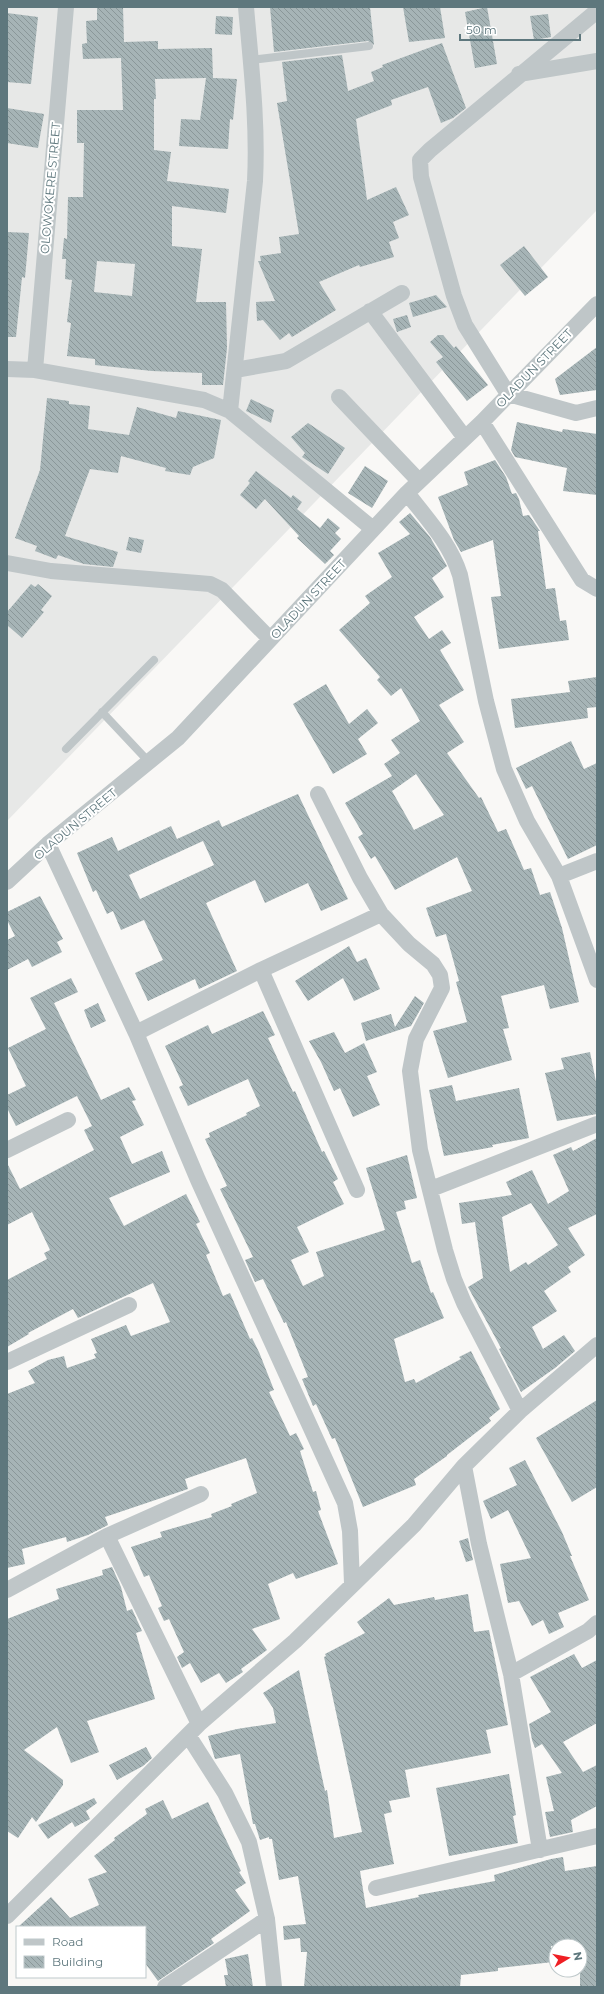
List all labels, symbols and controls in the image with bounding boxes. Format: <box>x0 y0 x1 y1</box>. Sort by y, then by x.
scale bar <box>460 16 580 42</box>
text: 50 m <box>466 22 497 37</box>
street label: OLOWOKERE STREET <box>37 121 63 254</box>
street label: OLADUN STREET <box>493 325 576 411</box>
street label: OLADUN STREET <box>267 556 349 642</box>
street label: OLADUN STREET <box>30 785 120 863</box>
legend <box>16 1926 146 1978</box>
text: Road <box>52 1934 83 1949</box>
north arrow <box>548 1938 588 1978</box>
text: N <box>570 1951 586 1962</box>
text: Building <box>52 1954 103 1969</box>

